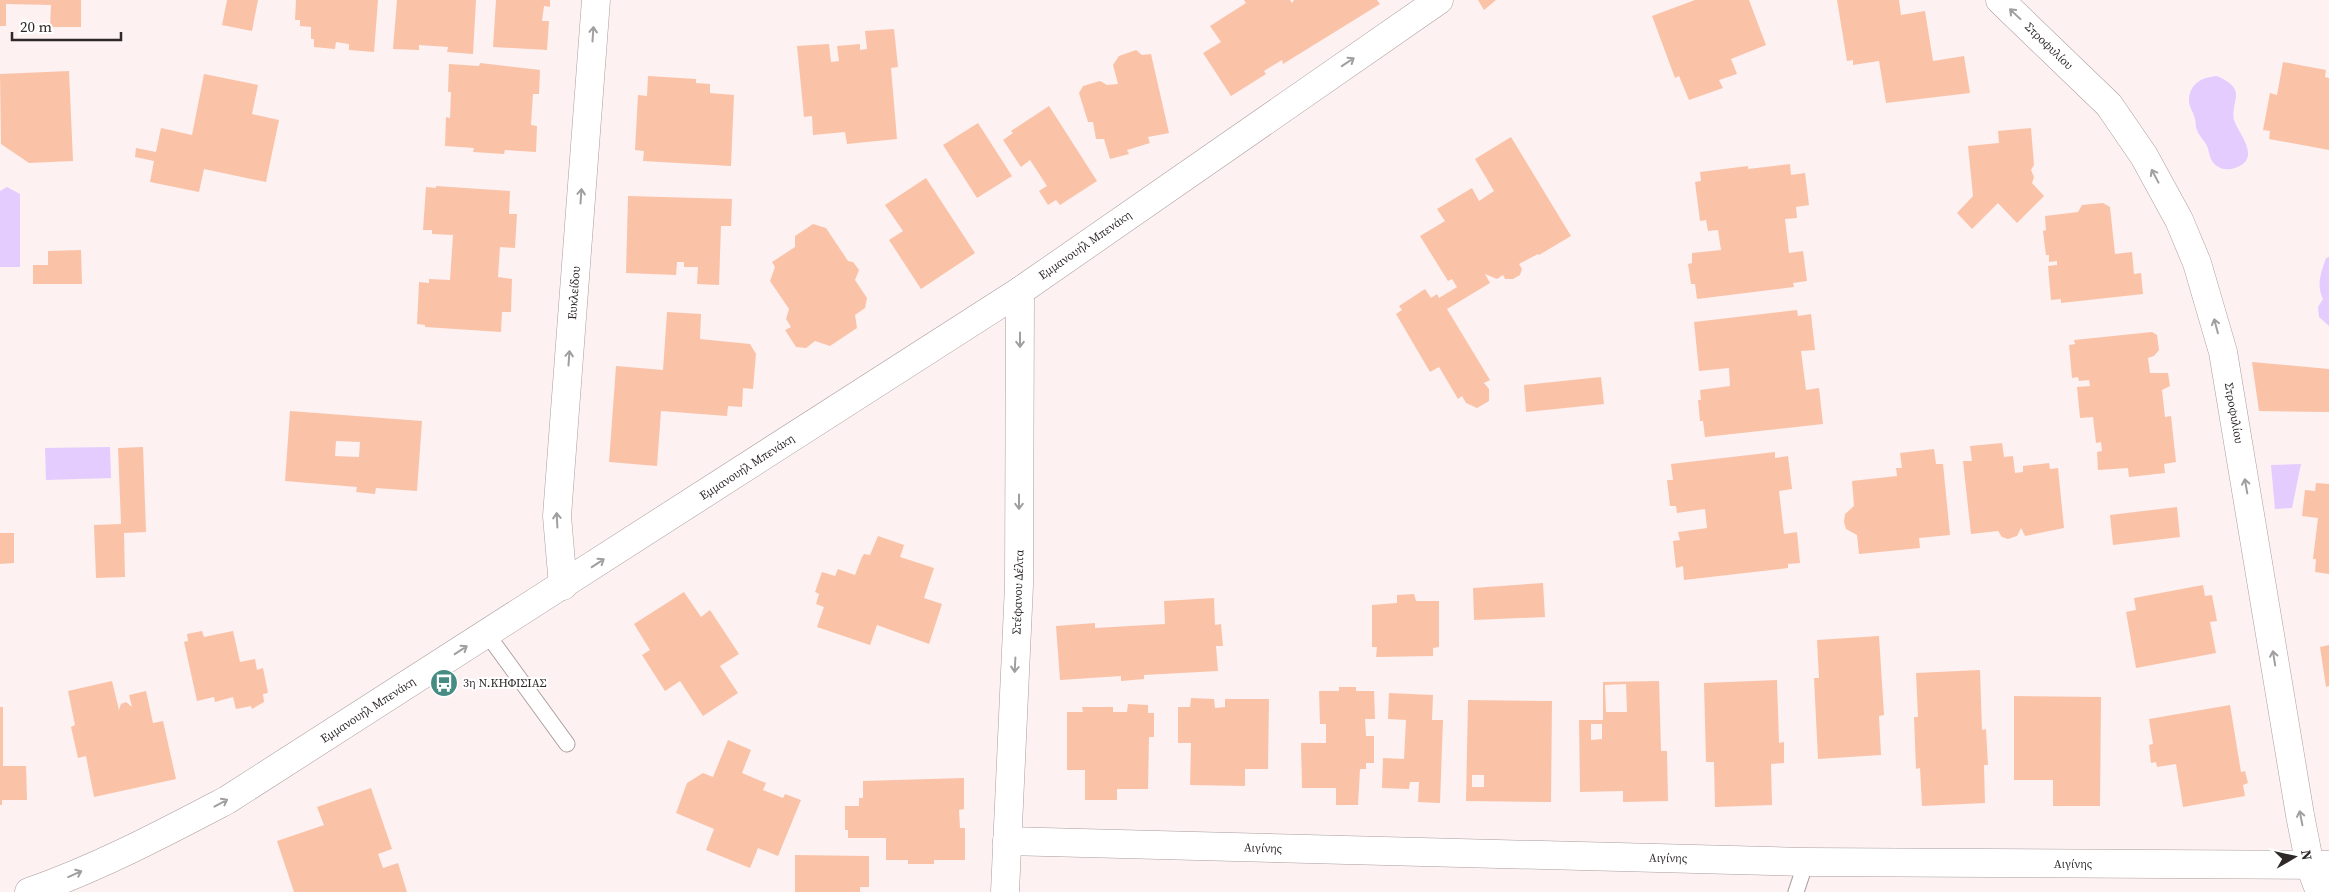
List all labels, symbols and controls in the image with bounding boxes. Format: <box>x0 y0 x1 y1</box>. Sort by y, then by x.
one-way arrow <box>2009 8 2022 20</box>
scale bar <box>12 10 121 42</box>
text: 20 m <box>20 16 52 37</box>
street label: Στροφυλίου <box>2021 19 2077 73</box>
one-way arrow <box>589 26 598 42</box>
one-way arrow <box>1341 57 1355 67</box>
one-way arrow <box>2150 169 2159 184</box>
one-way arrow <box>576 188 586 204</box>
street label: Εμμανουήλ Μπενάκη <box>1035 207 1135 283</box>
street label: Ευκλείδου <box>564 266 584 320</box>
one-way arrow <box>2211 318 2221 334</box>
one-way arrow <box>1015 332 1024 348</box>
one-way arrow <box>564 350 573 366</box>
street label: Στροφυλίου <box>2221 381 2247 445</box>
street label: Εμμανουήλ Μπενάκη <box>696 430 798 504</box>
one-way arrow <box>2241 478 2251 494</box>
one-way arrow <box>1014 494 1024 510</box>
one-way arrow <box>553 512 562 528</box>
street label: Στέφανου Δέλτα <box>1009 549 1027 635</box>
one-way arrow <box>591 558 605 568</box>
one-way arrow <box>454 645 468 655</box>
one-way arrow <box>2269 650 2279 666</box>
one-way arrow <box>1011 656 1020 672</box>
bus stop icon: 3η Ν.ΚΗΦΙΣΙΑΣ <box>429 668 459 698</box>
street label: Εμμανουήλ Μπενάκη <box>317 673 419 747</box>
place label: 3η Ν.ΚΗΦΙΣΙΑΣ <box>463 675 547 691</box>
one-way arrow <box>213 798 228 808</box>
one-way arrow <box>2295 810 2305 826</box>
north arrow <box>2269 832 2319 882</box>
street label: Αιγίνης <box>1243 839 1283 857</box>
text: N <box>2296 848 2318 862</box>
street label: Αιγίνης <box>1649 850 1688 866</box>
street label: Αιγίνης <box>2054 856 2093 872</box>
one-way arrow <box>67 869 82 879</box>

